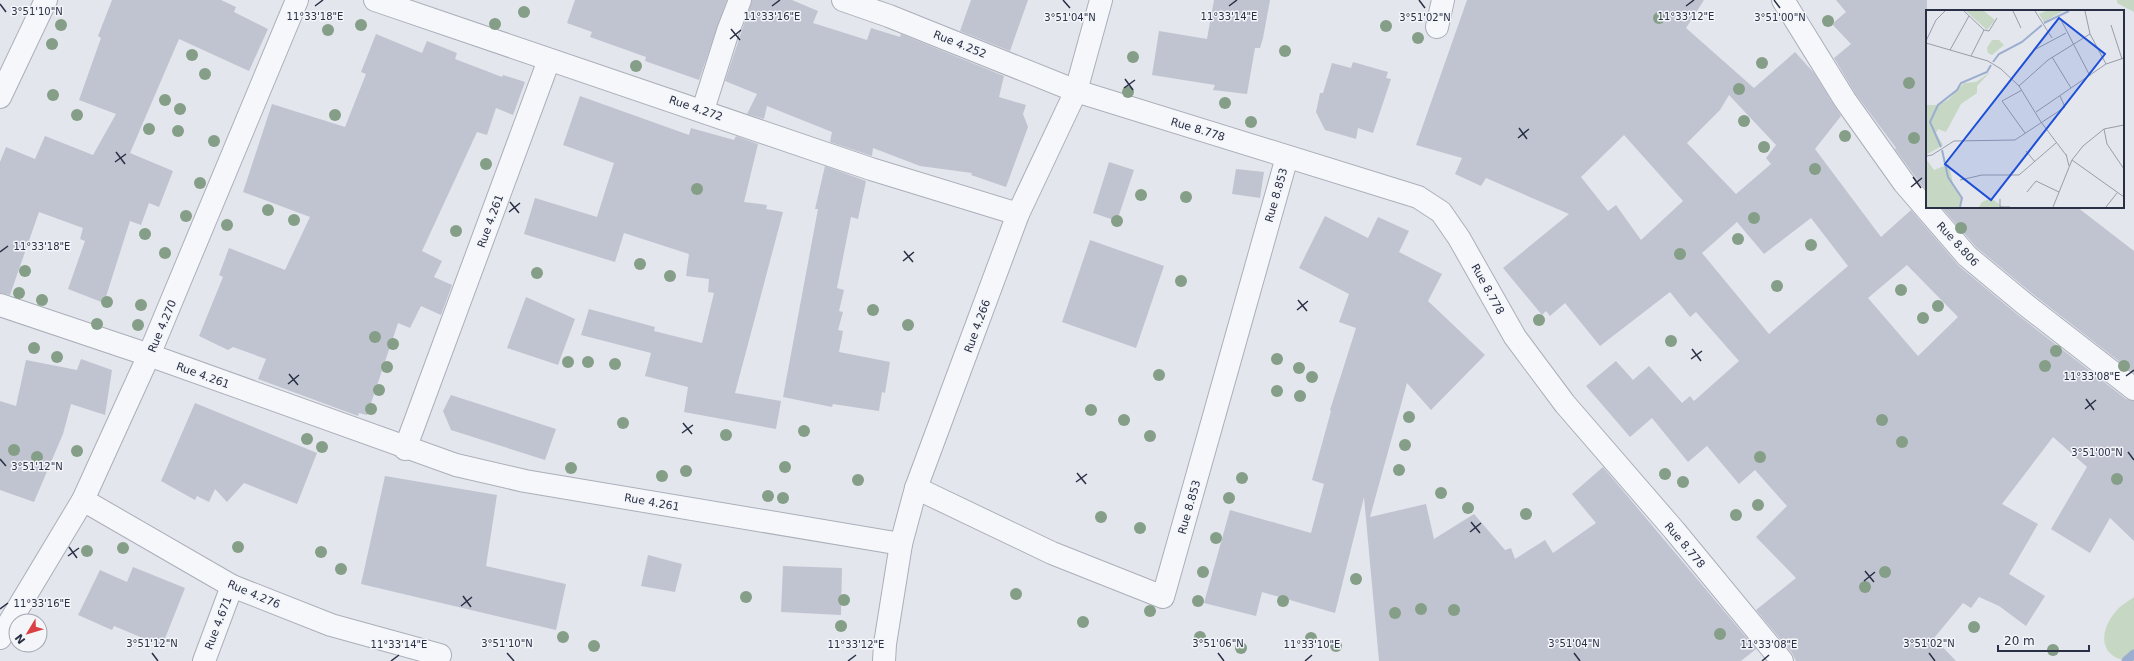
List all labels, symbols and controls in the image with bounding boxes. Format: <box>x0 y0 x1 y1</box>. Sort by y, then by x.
text: 3°51'10"N <box>11 6 63 17</box>
inset map <box>1926 10 2124 208</box>
text: 11°33'18"E <box>287 11 343 22</box>
text: 11°33'16"E <box>744 11 800 22</box>
text: 11°33'14"E <box>1201 11 1257 22</box>
text: 11°33'12"E <box>1658 11 1714 22</box>
text: 3°51'04"N <box>1044 12 1096 23</box>
text: 3°51'02"N <box>1399 12 1451 23</box>
text: 3°51'00"N <box>1754 12 1806 23</box>
street label: Rue 4.252 <box>931 28 988 61</box>
street label: Rue 4.272 <box>667 93 724 124</box>
street label: Rue 8.778 <box>1169 115 1226 144</box>
street label: Rue 8.853 <box>1263 166 1290 224</box>
street label: Rue 4.261 <box>475 193 506 250</box>
street label: Rue 8.806 <box>1934 219 1981 269</box>
text: 11°33'18"E <box>14 241 70 252</box>
street label: Rue 8.778 <box>1468 262 1507 317</box>
street label: Rue 4.270 <box>146 298 179 354</box>
street label: Rue 4.266 <box>962 298 993 355</box>
street label: Rue 4.261 <box>174 360 231 391</box>
text: 11°33'08"E <box>2064 371 2120 382</box>
text: 3°51'00"N <box>2071 447 2123 458</box>
text: 3°51'12"N <box>11 461 63 472</box>
street label: Rue 8.853 <box>1176 478 1203 536</box>
street label: Rue 4.261 <box>623 491 681 514</box>
street label: Rue 8.778 <box>1662 520 1708 571</box>
street label: Rue 4.276 <box>226 578 282 611</box>
street label: Rue 4.671 <box>202 595 235 652</box>
text: 11°33'16"E <box>14 598 70 609</box>
north arrow <box>8 613 48 653</box>
scale bar <box>1998 627 2089 653</box>
text: N <box>13 631 28 646</box>
text: 20 m <box>2004 634 2035 648</box>
text: 3°51'12"N <box>126 638 178 649</box>
text: 3°51'10"N <box>481 638 533 649</box>
text: 3°51'06"N <box>1192 638 1244 649</box>
text: 3°51'04"N <box>1548 638 1600 649</box>
text: 3°51'02"N <box>1903 638 1955 649</box>
text: 11°33'14"E <box>371 639 427 650</box>
text: 11°33'12"E <box>828 639 884 650</box>
text: 11°33'10"E <box>1284 639 1340 650</box>
text: 11°33'08"E <box>1741 639 1797 650</box>

